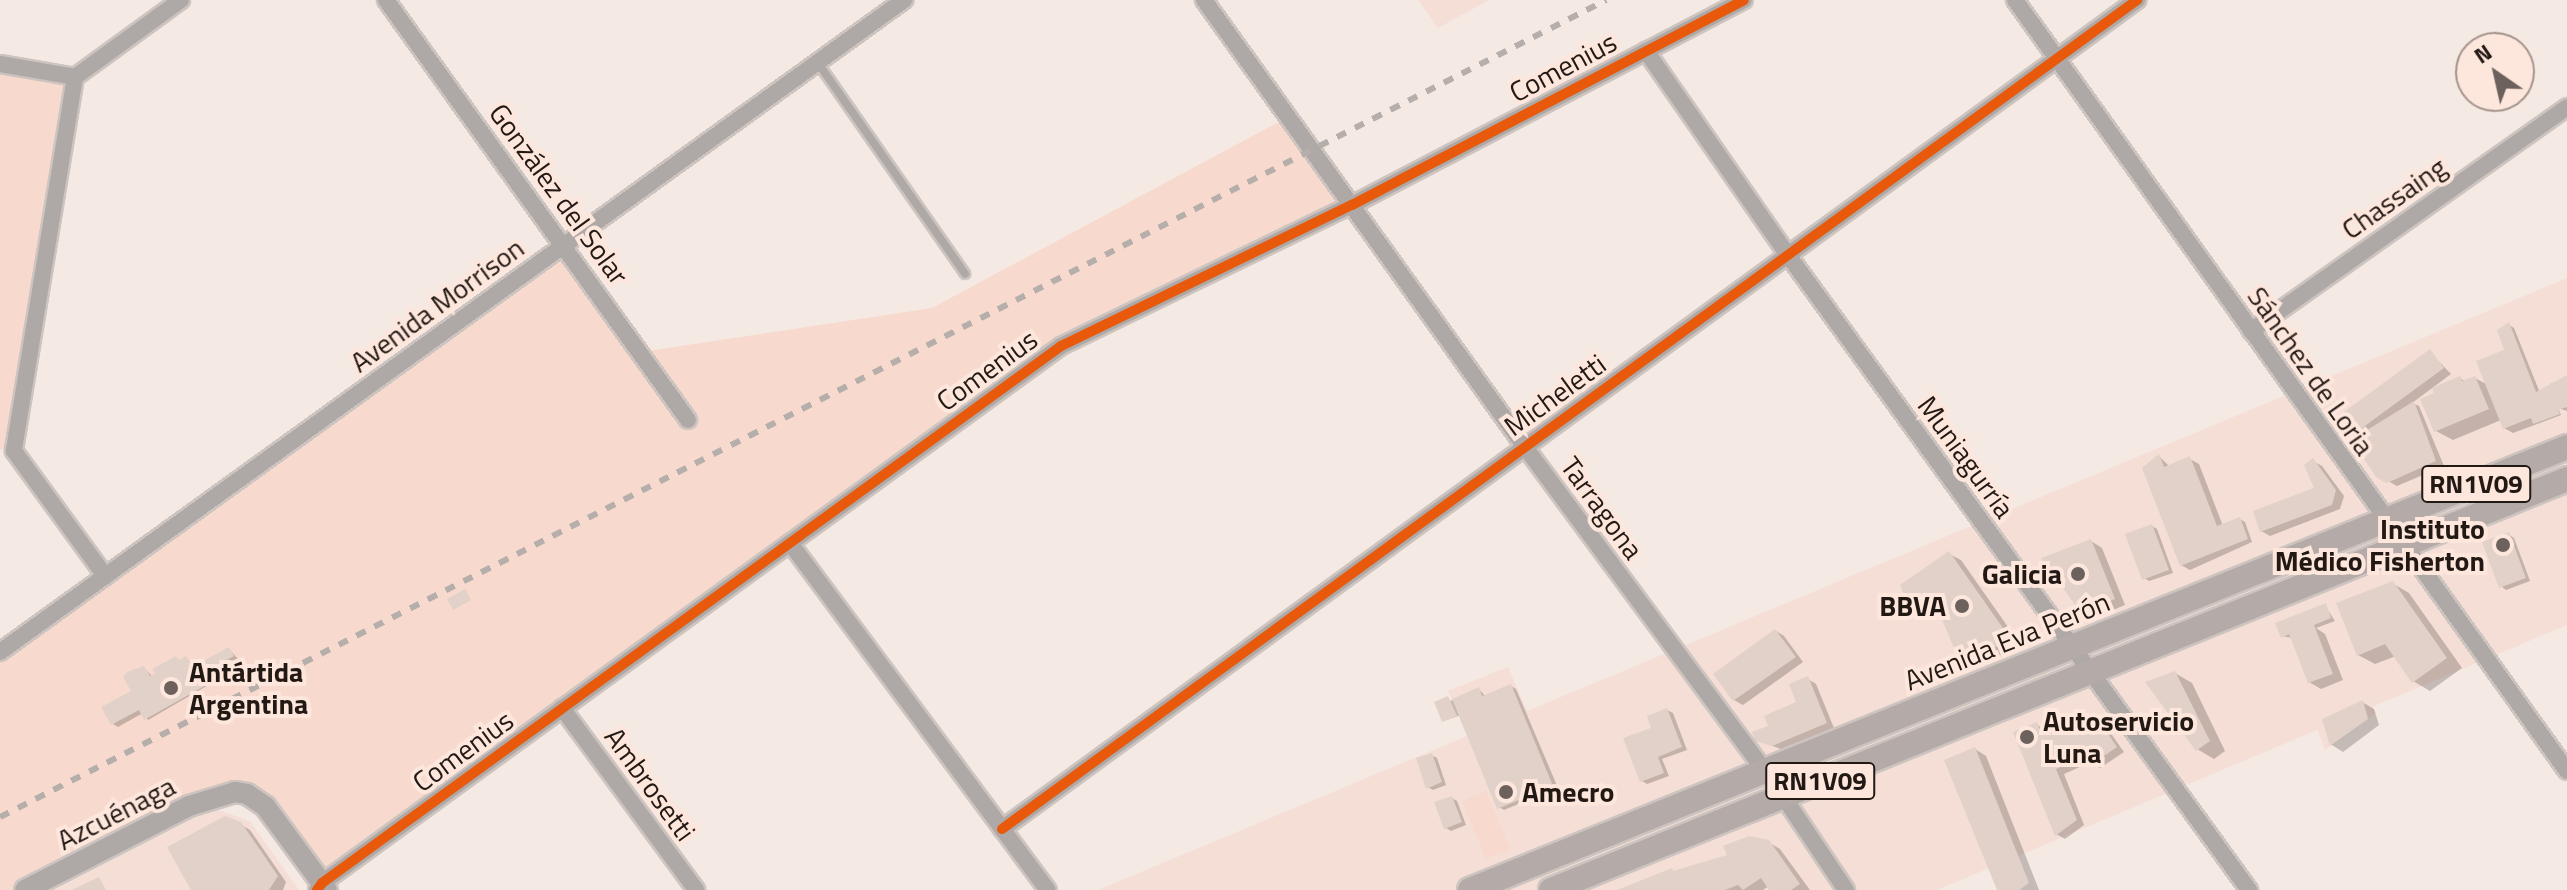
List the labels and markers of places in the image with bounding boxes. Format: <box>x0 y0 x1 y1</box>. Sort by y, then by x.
place label: Instituto Médico Fisherton <box>2275 512 2485 578</box>
marker: Instituto Médico Fisherton <box>2492 534 2514 556</box>
place label: Galicia <box>1982 557 2062 591</box>
marker: Galicia <box>2069 565 2087 583</box>
place label: BBVA <box>1879 589 1946 623</box>
marker: BBVA <box>1953 597 1971 615</box>
place label: Antártida Argentina <box>189 655 308 721</box>
marker: Antártida Argentina <box>160 677 182 699</box>
place label: Autoservicio Luna <box>2043 704 2194 770</box>
marker: Autoservicio Luna <box>2018 728 2036 746</box>
place label: Amecro <box>1522 775 1614 809</box>
marker: Amecro <box>1497 783 1515 801</box>

